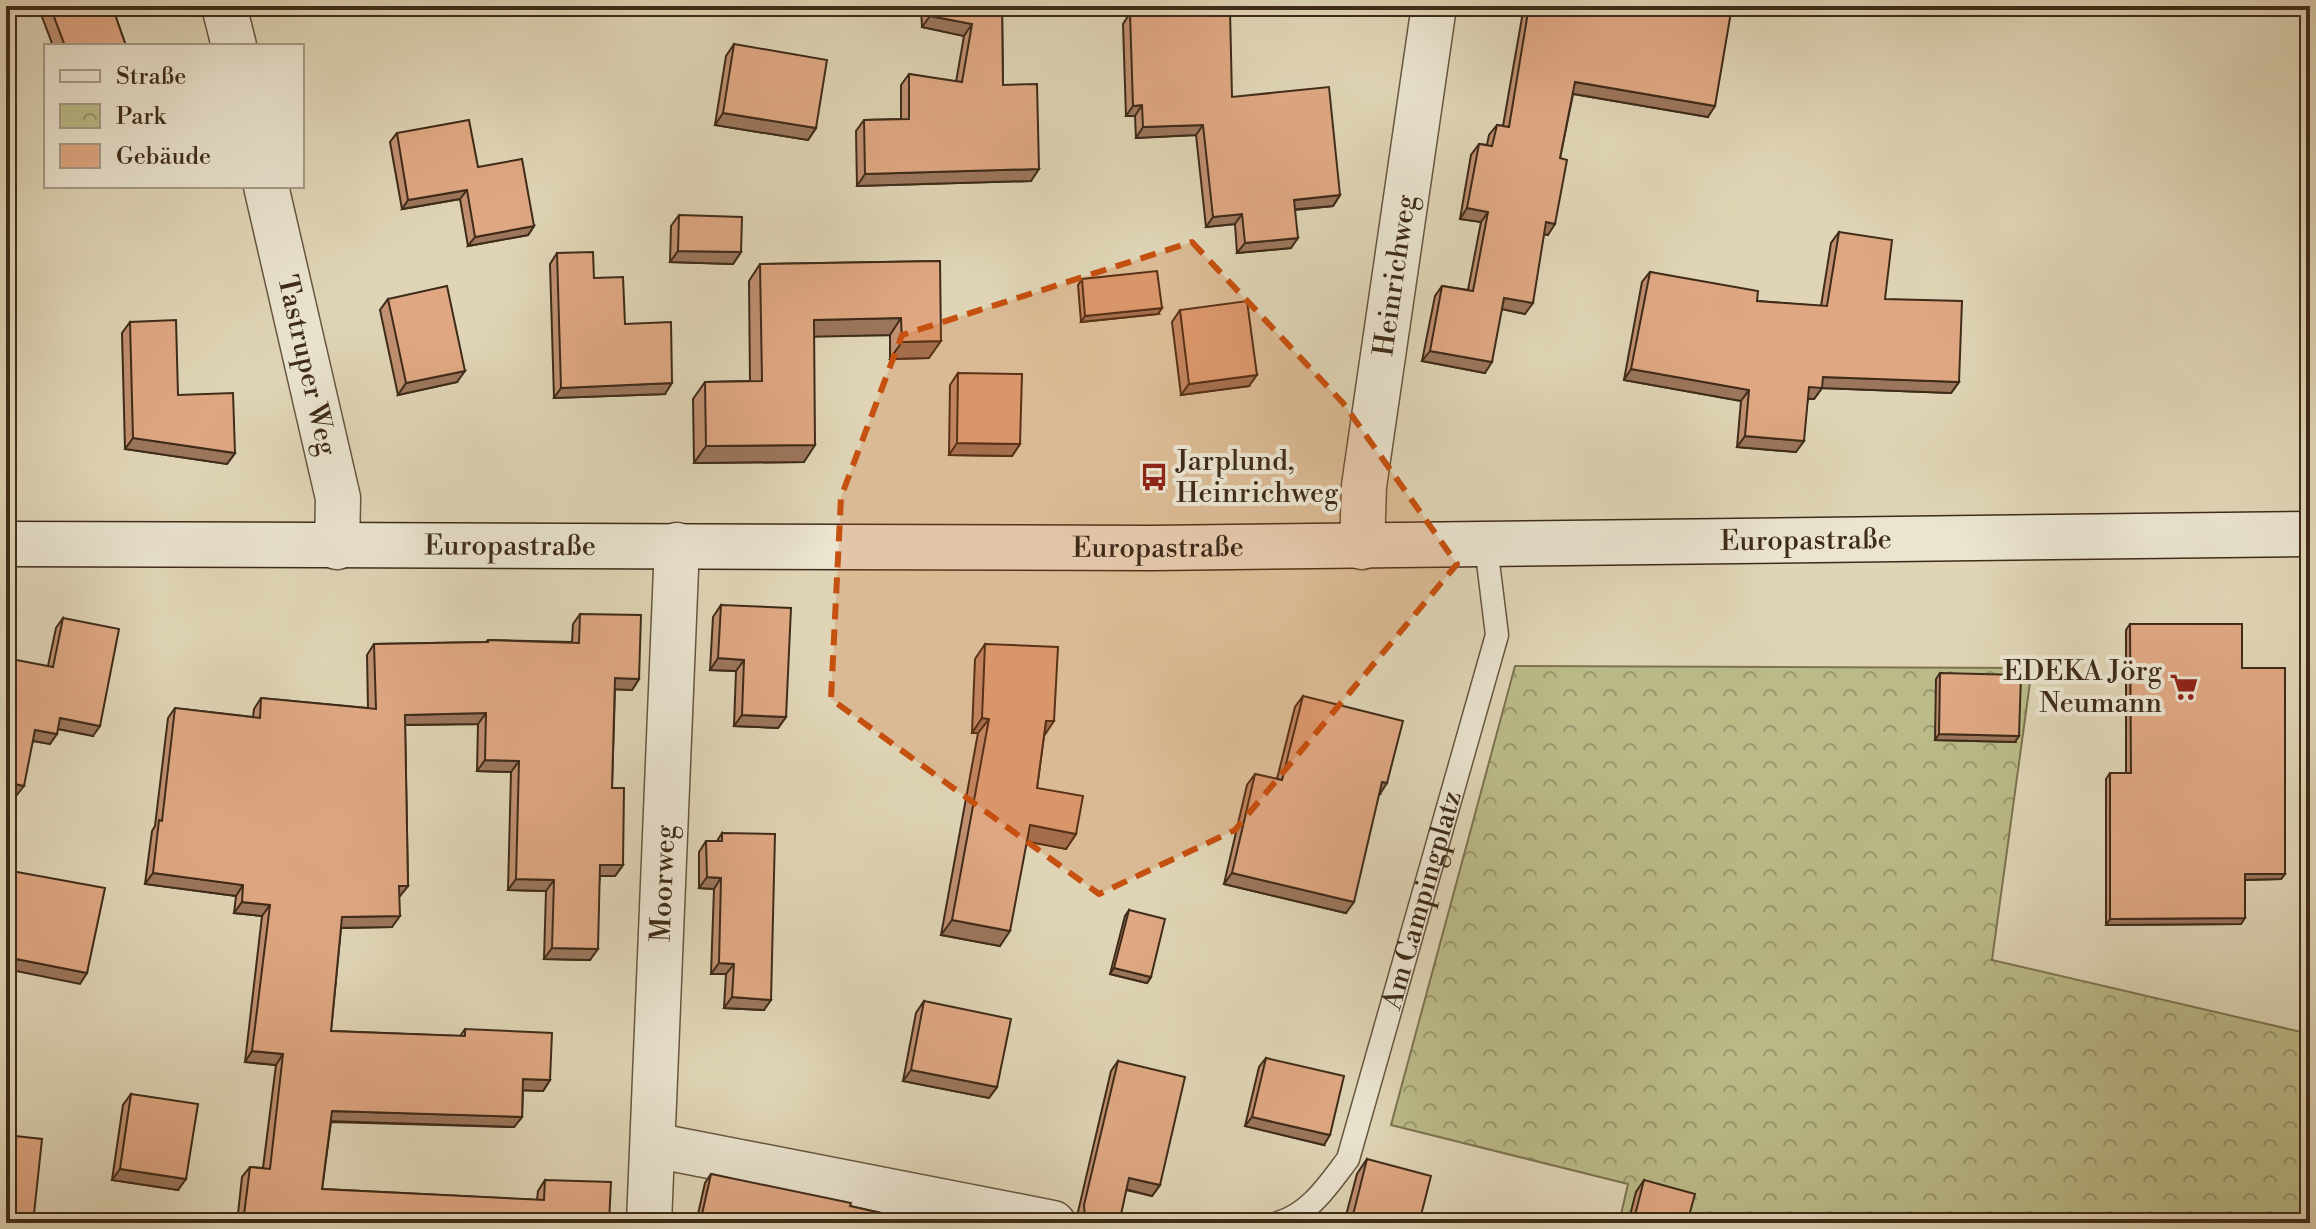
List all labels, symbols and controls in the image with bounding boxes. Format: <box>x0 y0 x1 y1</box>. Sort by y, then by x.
legend <box>44 44 304 188</box>
text: Straße <box>116 62 186 92</box>
text: Park <box>116 102 167 132</box>
text: Gebäude <box>116 142 211 172</box>
street label: Heinrichweg <box>1366 192 1424 358</box>
street label: Tastruper Weg <box>270 272 345 459</box>
place label: Jarplund, Heinrichweg <box>1175 444 1339 511</box>
bus stop icon: Jarplund, Heinrichweg <box>1139 462 1169 492</box>
street label: Europastraße <box>1720 522 1892 559</box>
street label: Europastraße <box>424 528 596 564</box>
street label: Europastraße <box>1072 529 1244 566</box>
place label: EDEKA Jörg Neumann <box>2003 654 2162 721</box>
supermarket icon: EDEKA Jörg Neumann <box>2169 672 2199 702</box>
street label: Am Campingplatz <box>1374 786 1469 1014</box>
street label: Moorweg <box>643 824 683 943</box>

